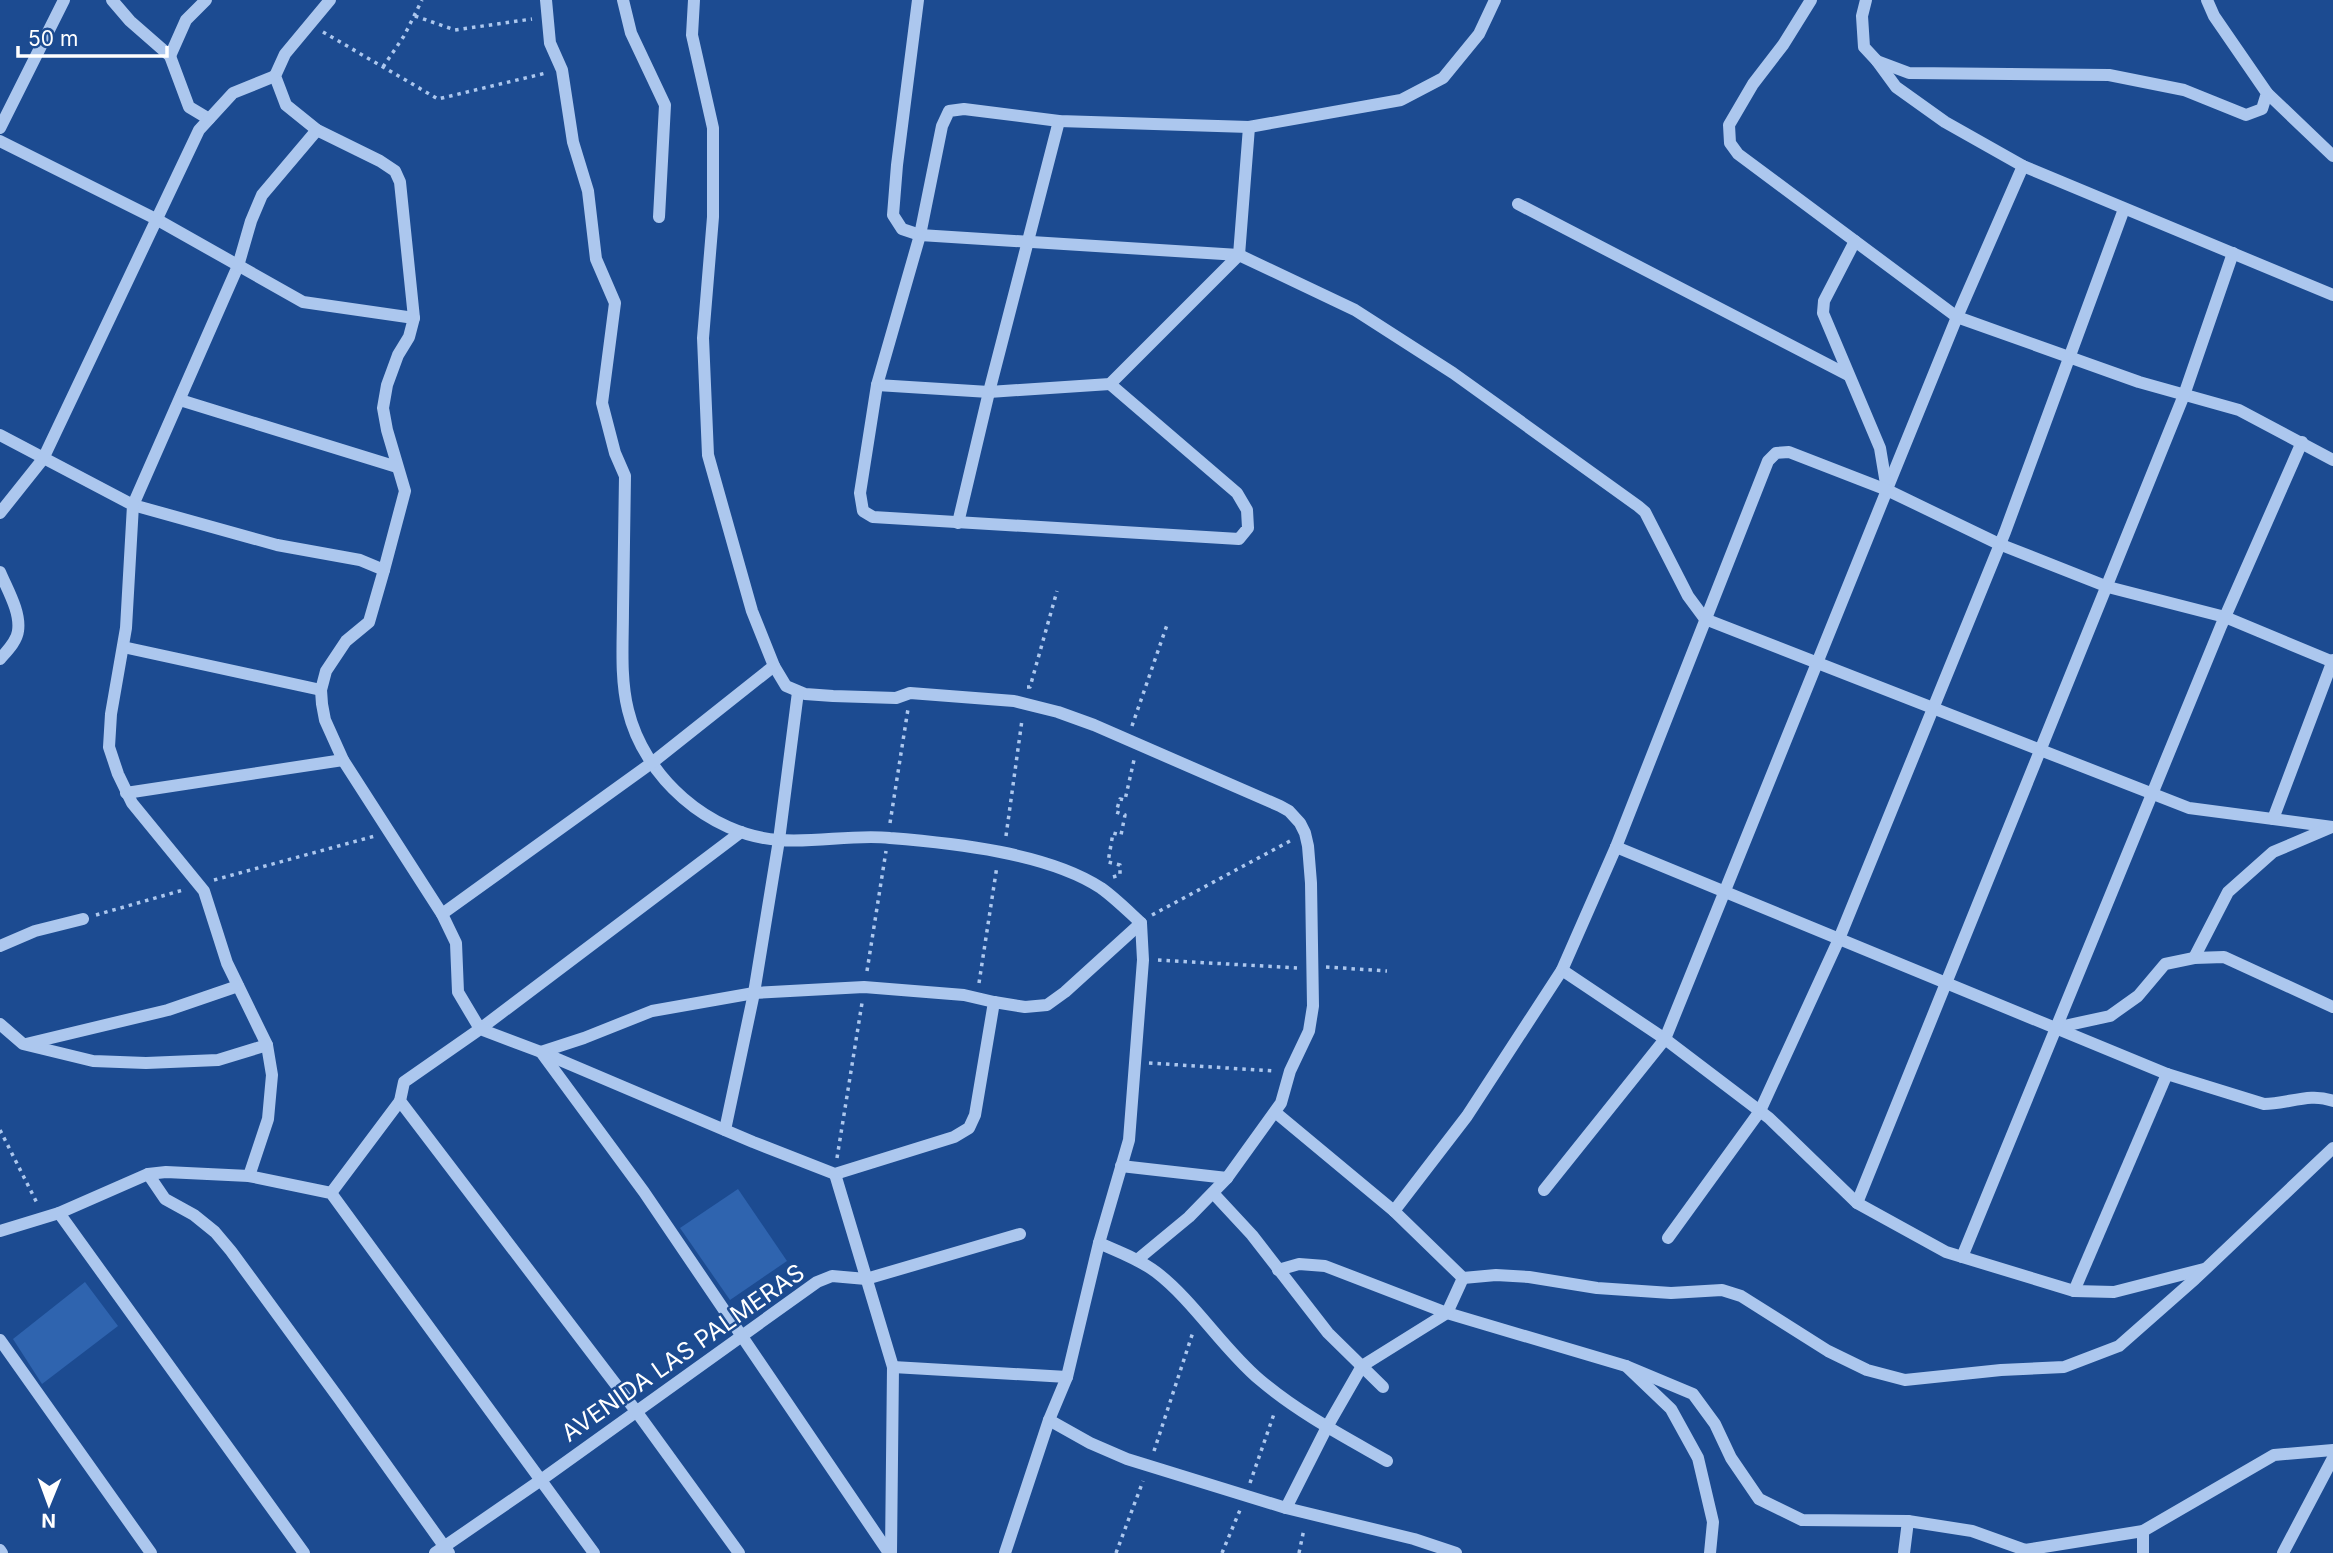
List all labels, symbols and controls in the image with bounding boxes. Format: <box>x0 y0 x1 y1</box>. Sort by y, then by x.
scale bar <box>18 14 166 58</box>
text: 50 m <box>28 26 78 51</box>
street label: AVENIDA LAS PALMERAS <box>556 1258 810 1448</box>
north arrow <box>14 1469 84 1539</box>
text: N <box>41 1509 56 1532</box>

